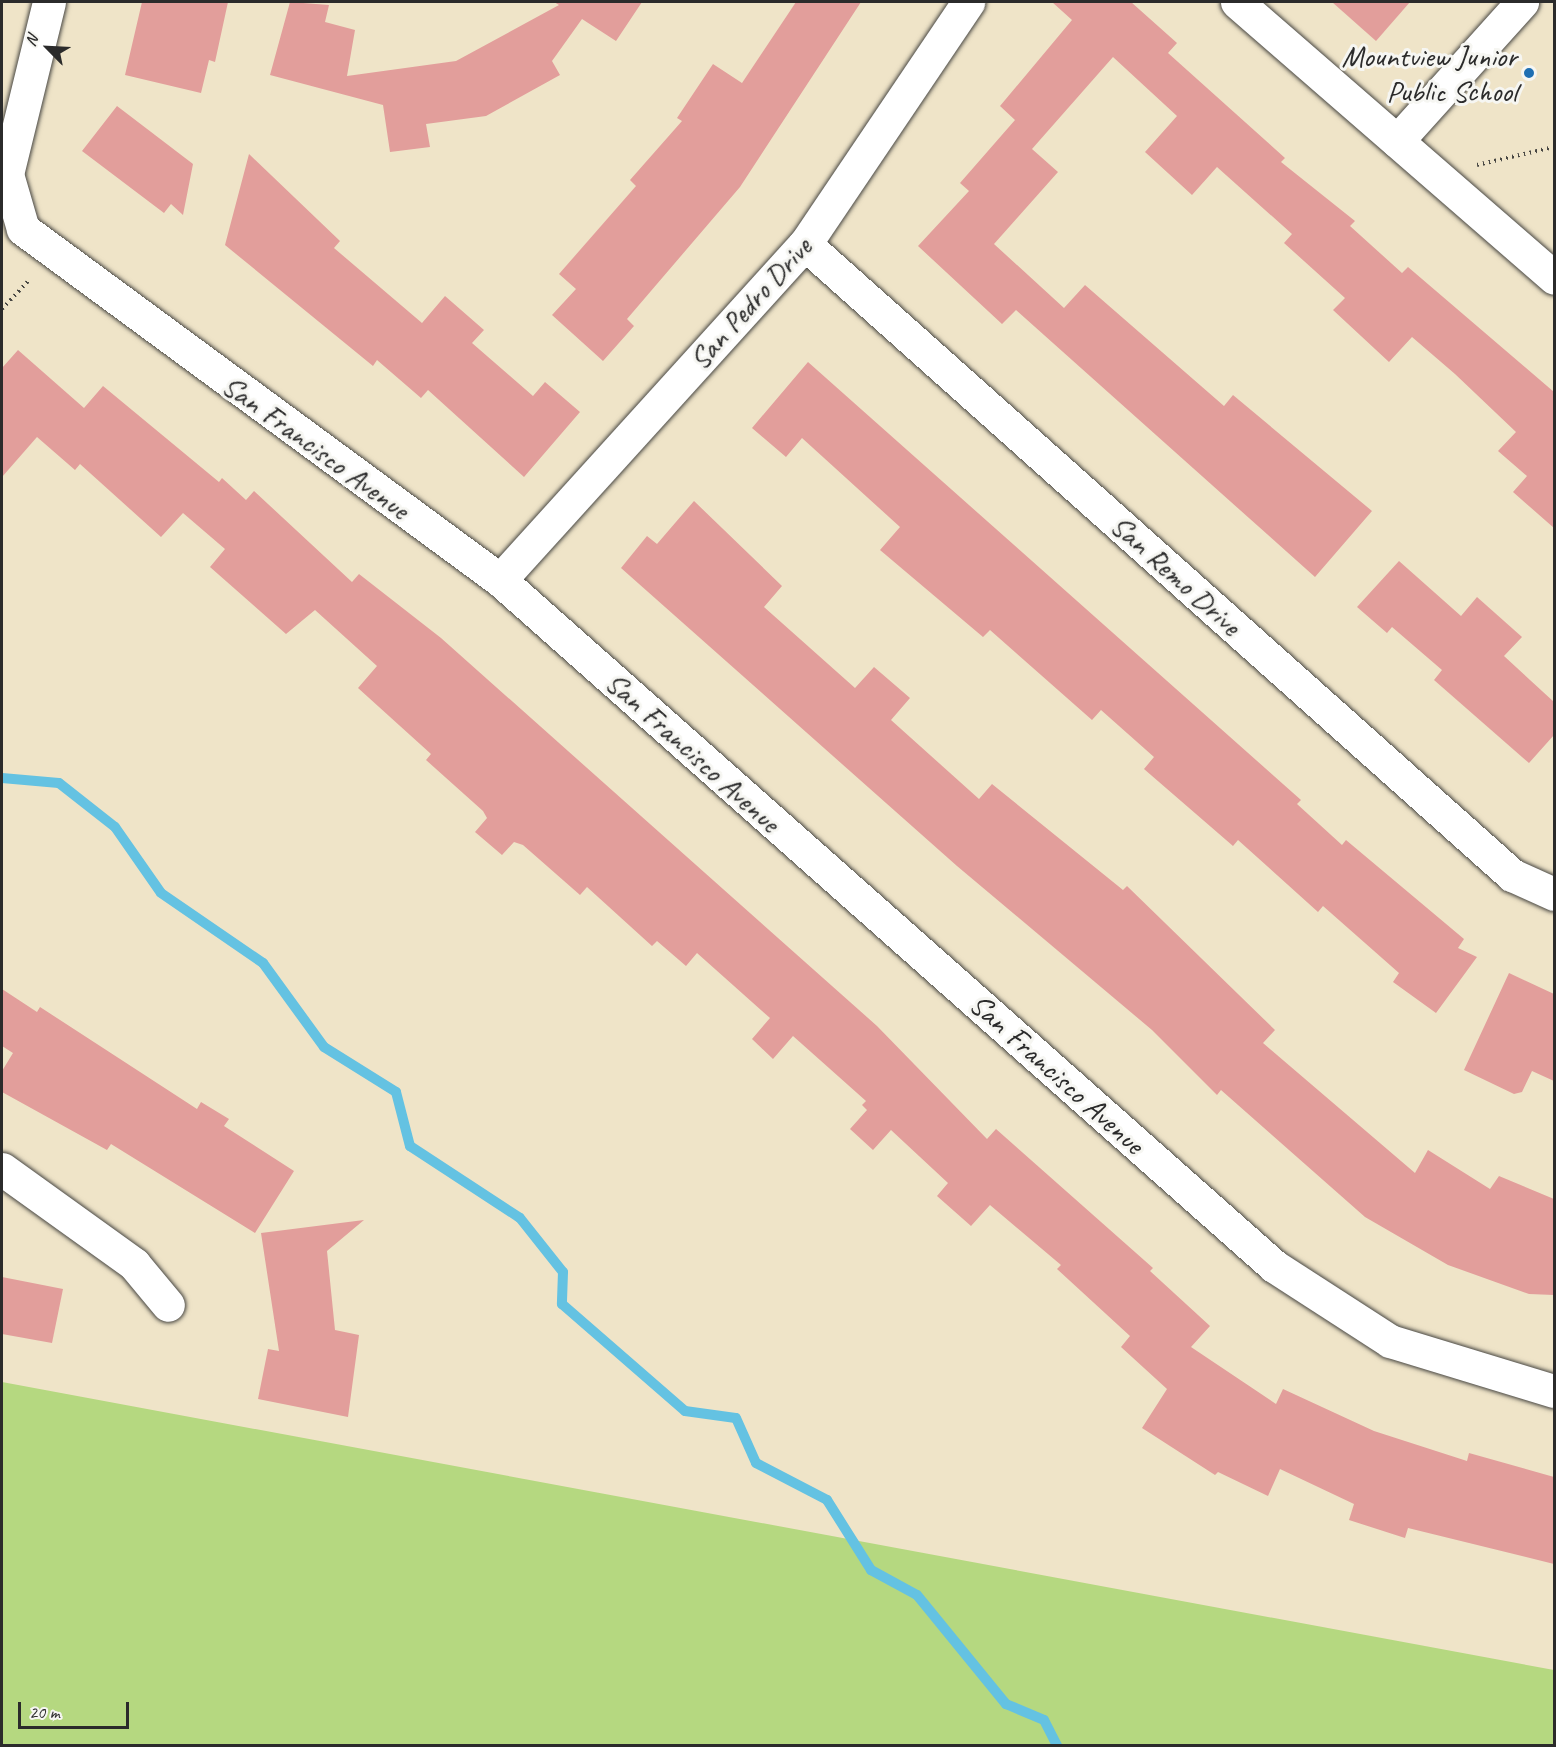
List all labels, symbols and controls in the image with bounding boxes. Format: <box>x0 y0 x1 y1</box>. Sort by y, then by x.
north arrow <box>18 18 78 78</box>
text: N <box>20 32 43 49</box>
place label: Mountview Junior Public School <box>1342 38 1517 109</box>
marker: Mountview Junior Public School <box>1522 66 1536 80</box>
street label: San Pedro Drive <box>681 229 819 377</box>
street label: San Francisco Avenue <box>215 367 417 527</box>
street label: San Remo Drive <box>1104 507 1248 643</box>
street label: San Francisco Avenue <box>598 664 788 840</box>
street label: San Francisco Avenue <box>962 986 1152 1162</box>
scale bar <box>21 1690 132 1728</box>
text: 20 m <box>29 1701 60 1723</box>

